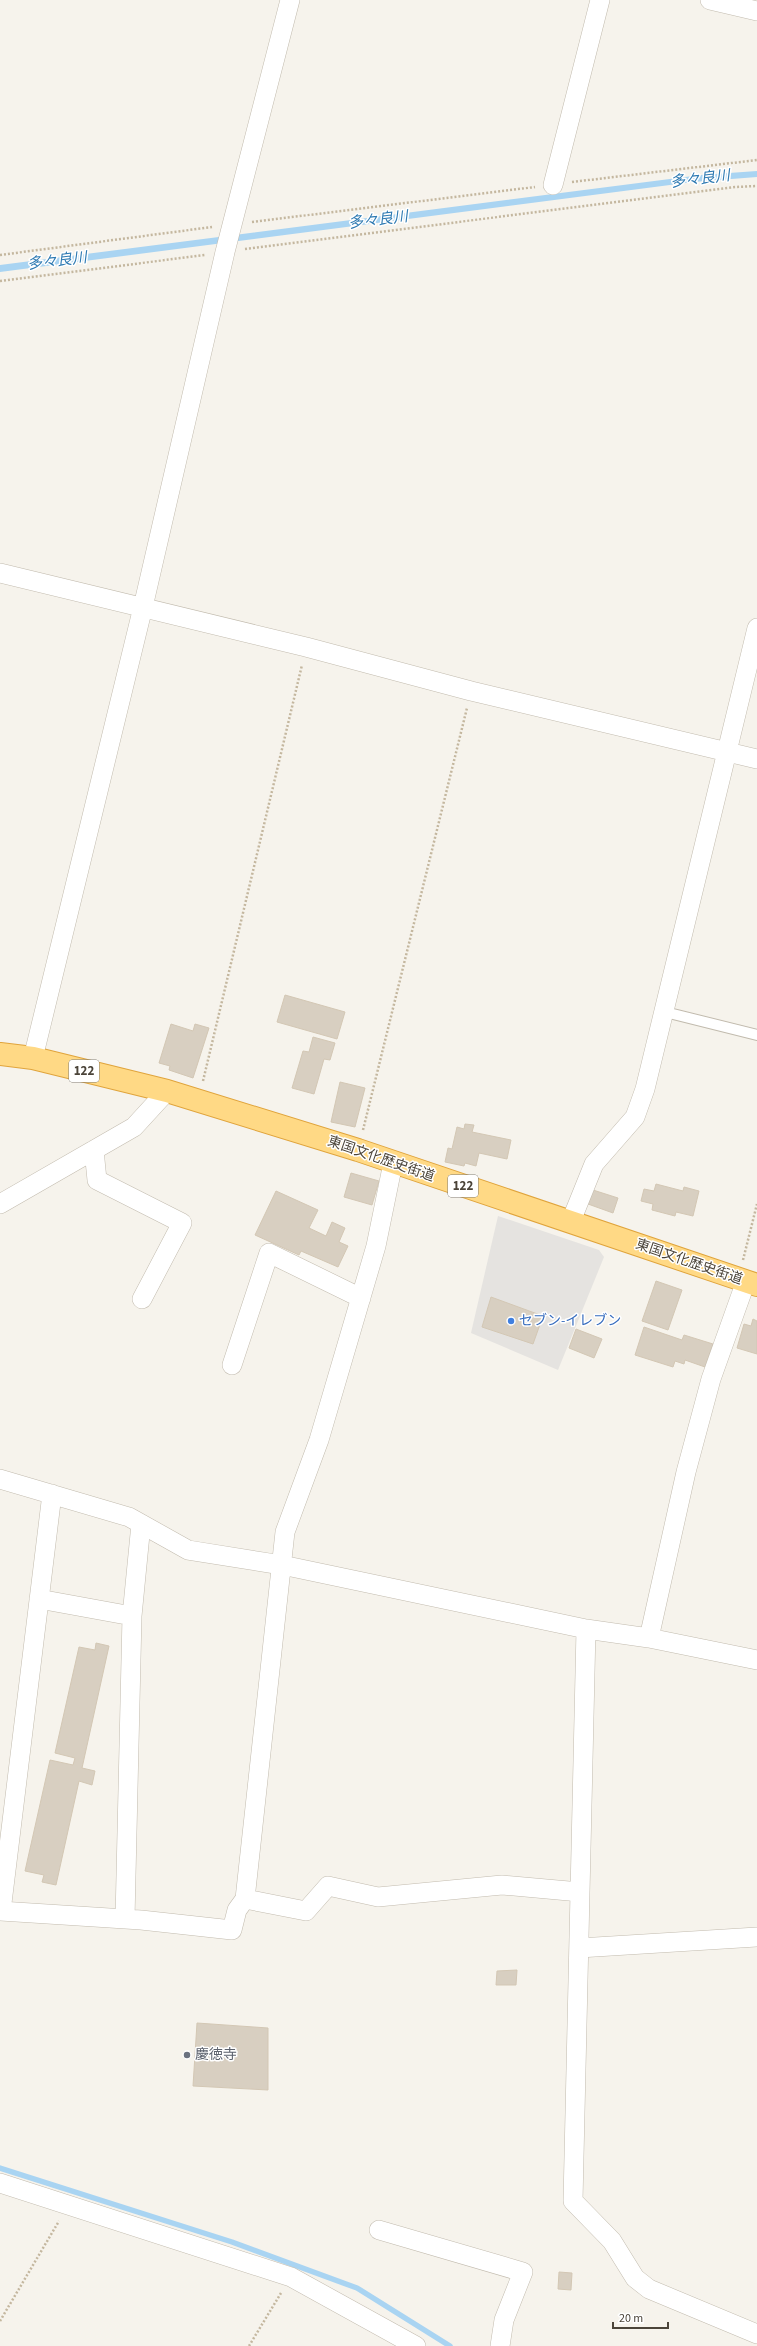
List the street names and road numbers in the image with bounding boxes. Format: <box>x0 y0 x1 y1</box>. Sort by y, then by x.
road number: 122 <box>69 1060 99 1082</box>
street label: 東国文化歴史街道 <box>325 1131 437 1187</box>
road number: 122 <box>448 1175 478 1197</box>
street label: 東国文化歴史街道 <box>633 1234 745 1290</box>

